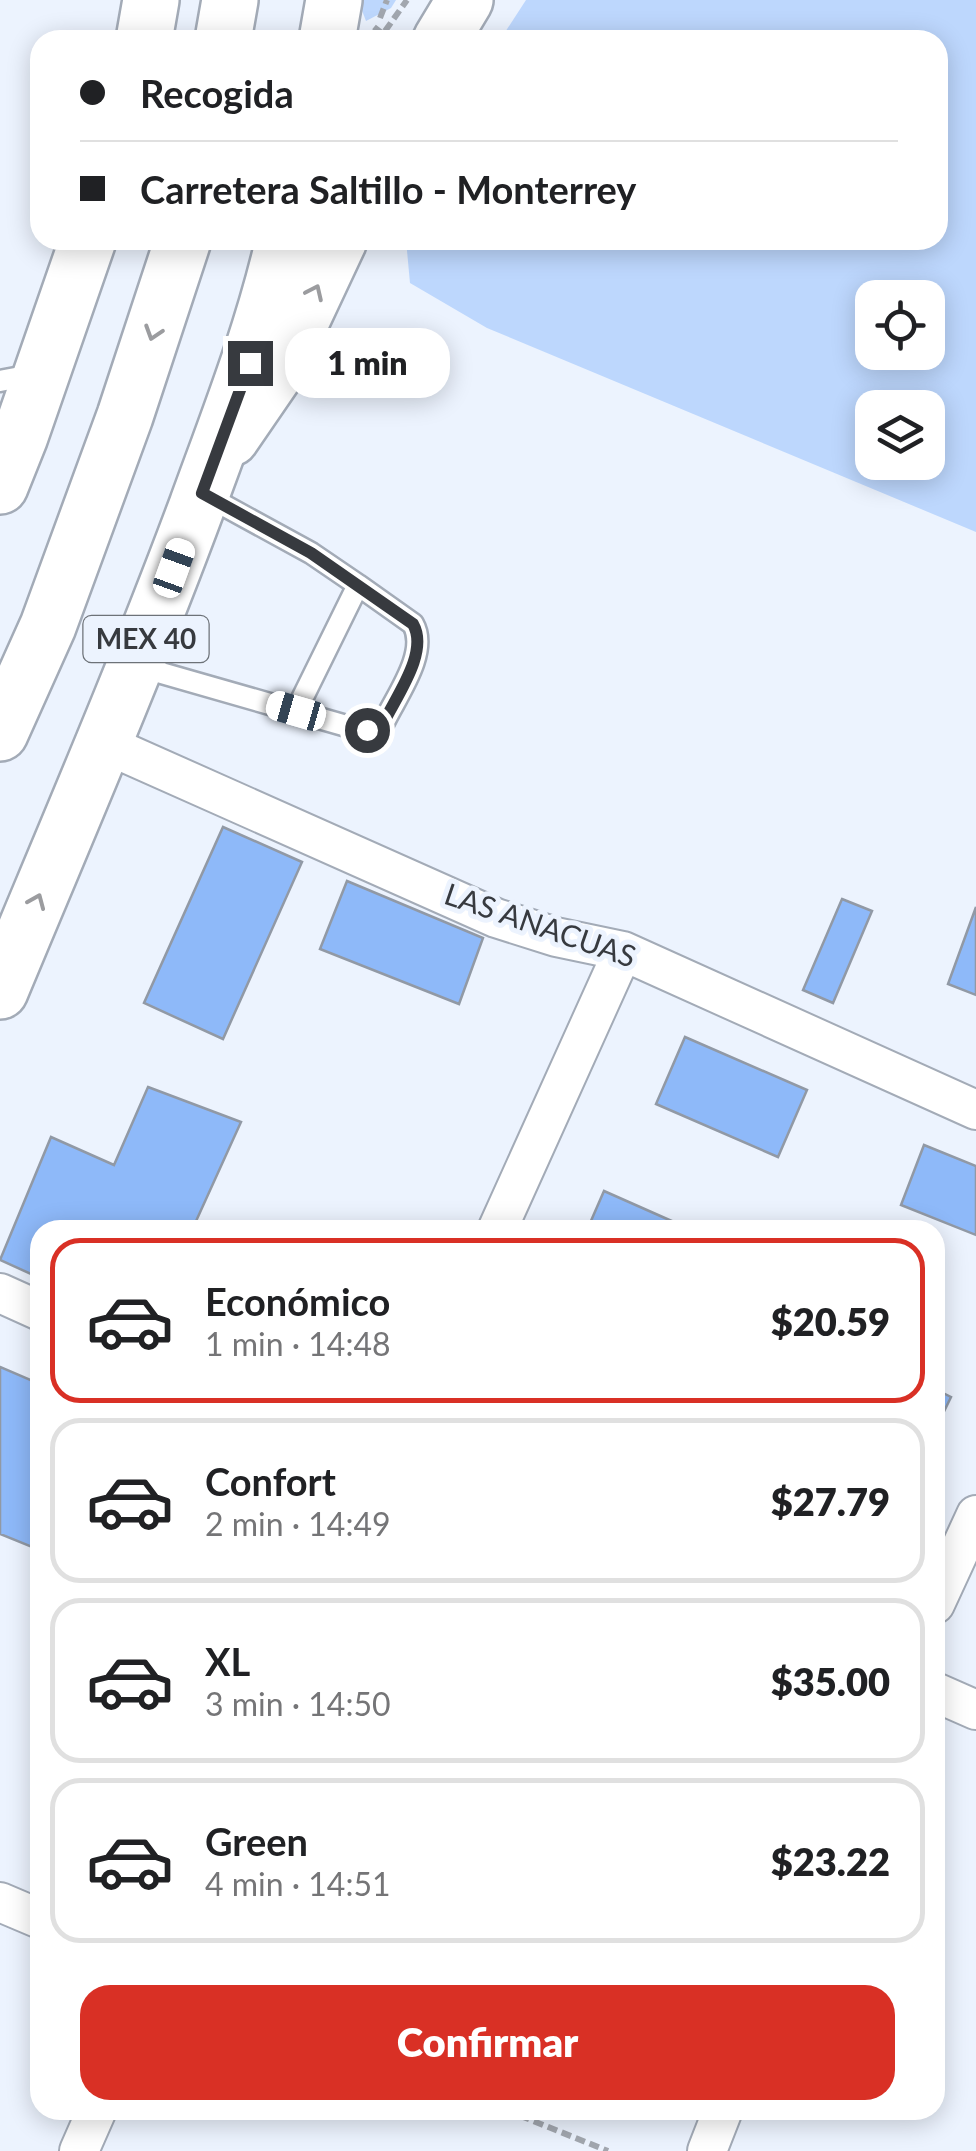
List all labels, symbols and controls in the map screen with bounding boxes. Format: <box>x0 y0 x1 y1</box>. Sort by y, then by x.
text: Recogida <box>140 70 294 116</box>
text: Carretera Saltillo - Monterrey <box>140 166 636 212</box>
map controls <box>855 280 945 480</box>
button: locate <box>855 280 945 370</box>
one-way arrow <box>302 284 322 302</box>
one-way arrow <box>144 323 164 340</box>
callout: 1 min <box>285 328 450 398</box>
route end <box>228 341 273 386</box>
text: 1 min <box>328 343 407 382</box>
button: layers <box>855 390 945 480</box>
car <box>150 535 198 601</box>
road number: MEX 40 <box>84 616 208 662</box>
car <box>263 688 329 734</box>
route start <box>345 708 390 753</box>
street label: LAS ANACUAS <box>440 875 641 974</box>
one-way arrow <box>26 893 46 911</box>
icon: car <box>85 1276 175 1366</box>
text: Económico <box>205 1278 390 1324</box>
text: $20.59 <box>771 1298 890 1344</box>
text: 1 min · 14:48 <box>205 1324 391 1363</box>
icon: car <box>85 1456 175 1546</box>
text: Confort <box>205 1458 336 1504</box>
text: $27.79 <box>771 1478 890 1524</box>
text: 2 min · 14:49 <box>205 1504 391 1543</box>
icon: car <box>85 1636 175 1726</box>
text: XL <box>205 1638 250 1684</box>
text: $35.00 <box>771 1658 890 1704</box>
text: 3 min · 14:50 <box>205 1684 391 1723</box>
icon: car <box>85 1816 175 1906</box>
text: Green <box>205 1818 308 1864</box>
text: $23.22 <box>771 1838 890 1884</box>
text: 4 min · 14:51 <box>205 1864 391 1903</box>
button: Confirmar <box>80 1985 895 2100</box>

